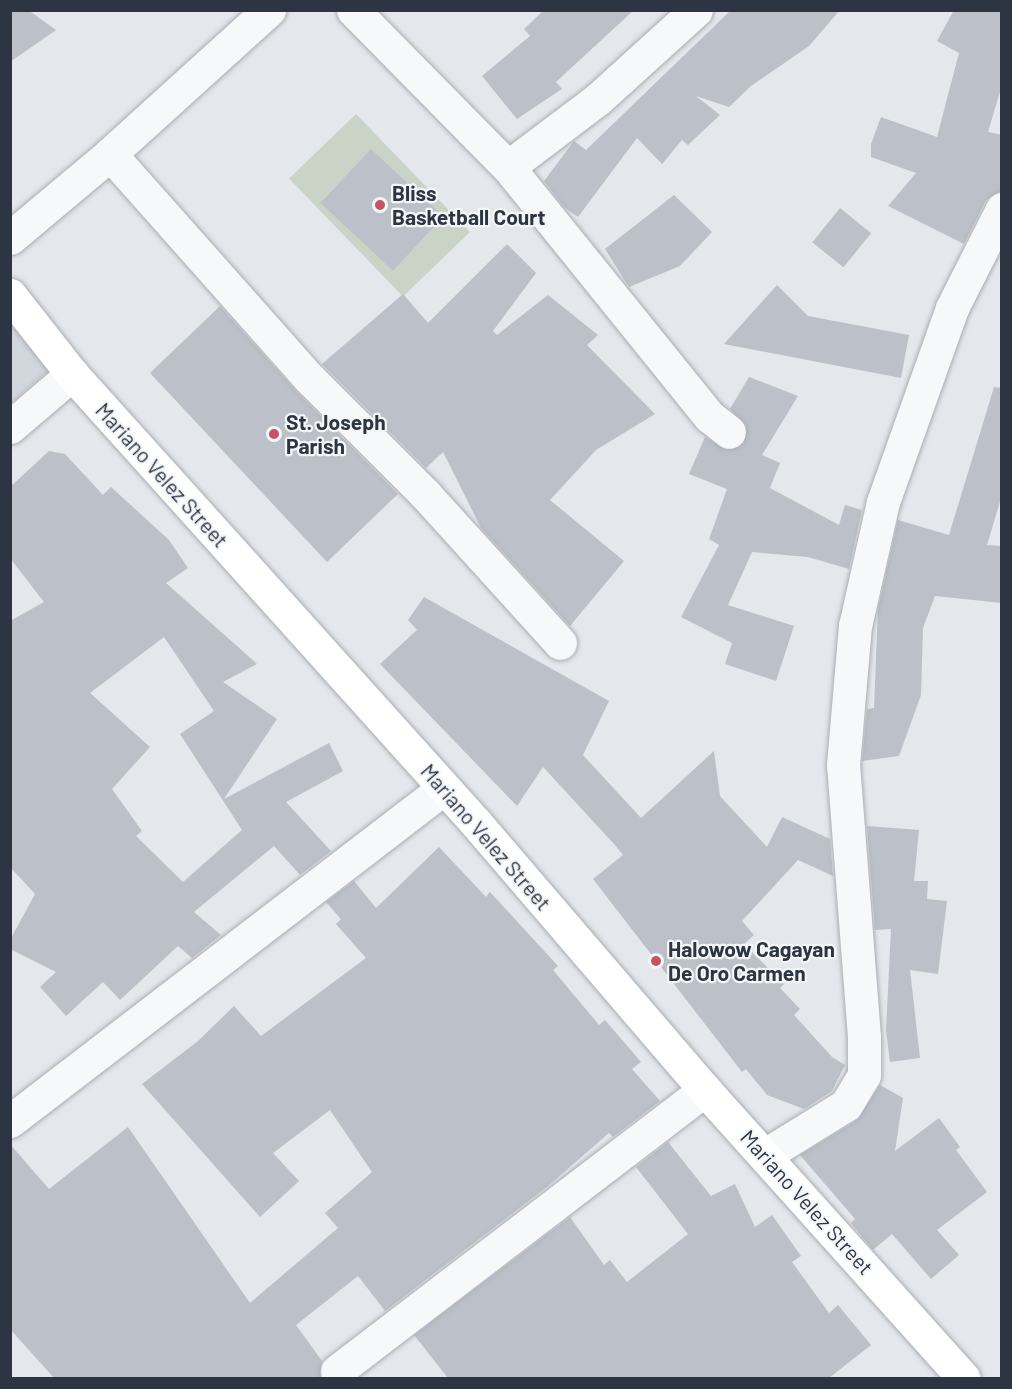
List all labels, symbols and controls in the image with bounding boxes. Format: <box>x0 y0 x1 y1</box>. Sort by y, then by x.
place label: Bliss Basketball Court <box>392 180 545 230</box>
marker: Bliss Basketball Court <box>373 198 387 212</box>
street label: Mariano Velez Street <box>90 398 234 552</box>
place label: St. Joseph Parish <box>286 409 386 459</box>
marker: St. Joseph Parish <box>267 427 281 441</box>
street label: Mariano Velez Street <box>416 759 556 915</box>
place label: Halowow Cagayan De Oro Carmen <box>668 936 835 986</box>
marker: Halowow Cagayan De Oro Carmen <box>649 954 663 968</box>
street label: Mariano Velez Street <box>735 1125 879 1279</box>

